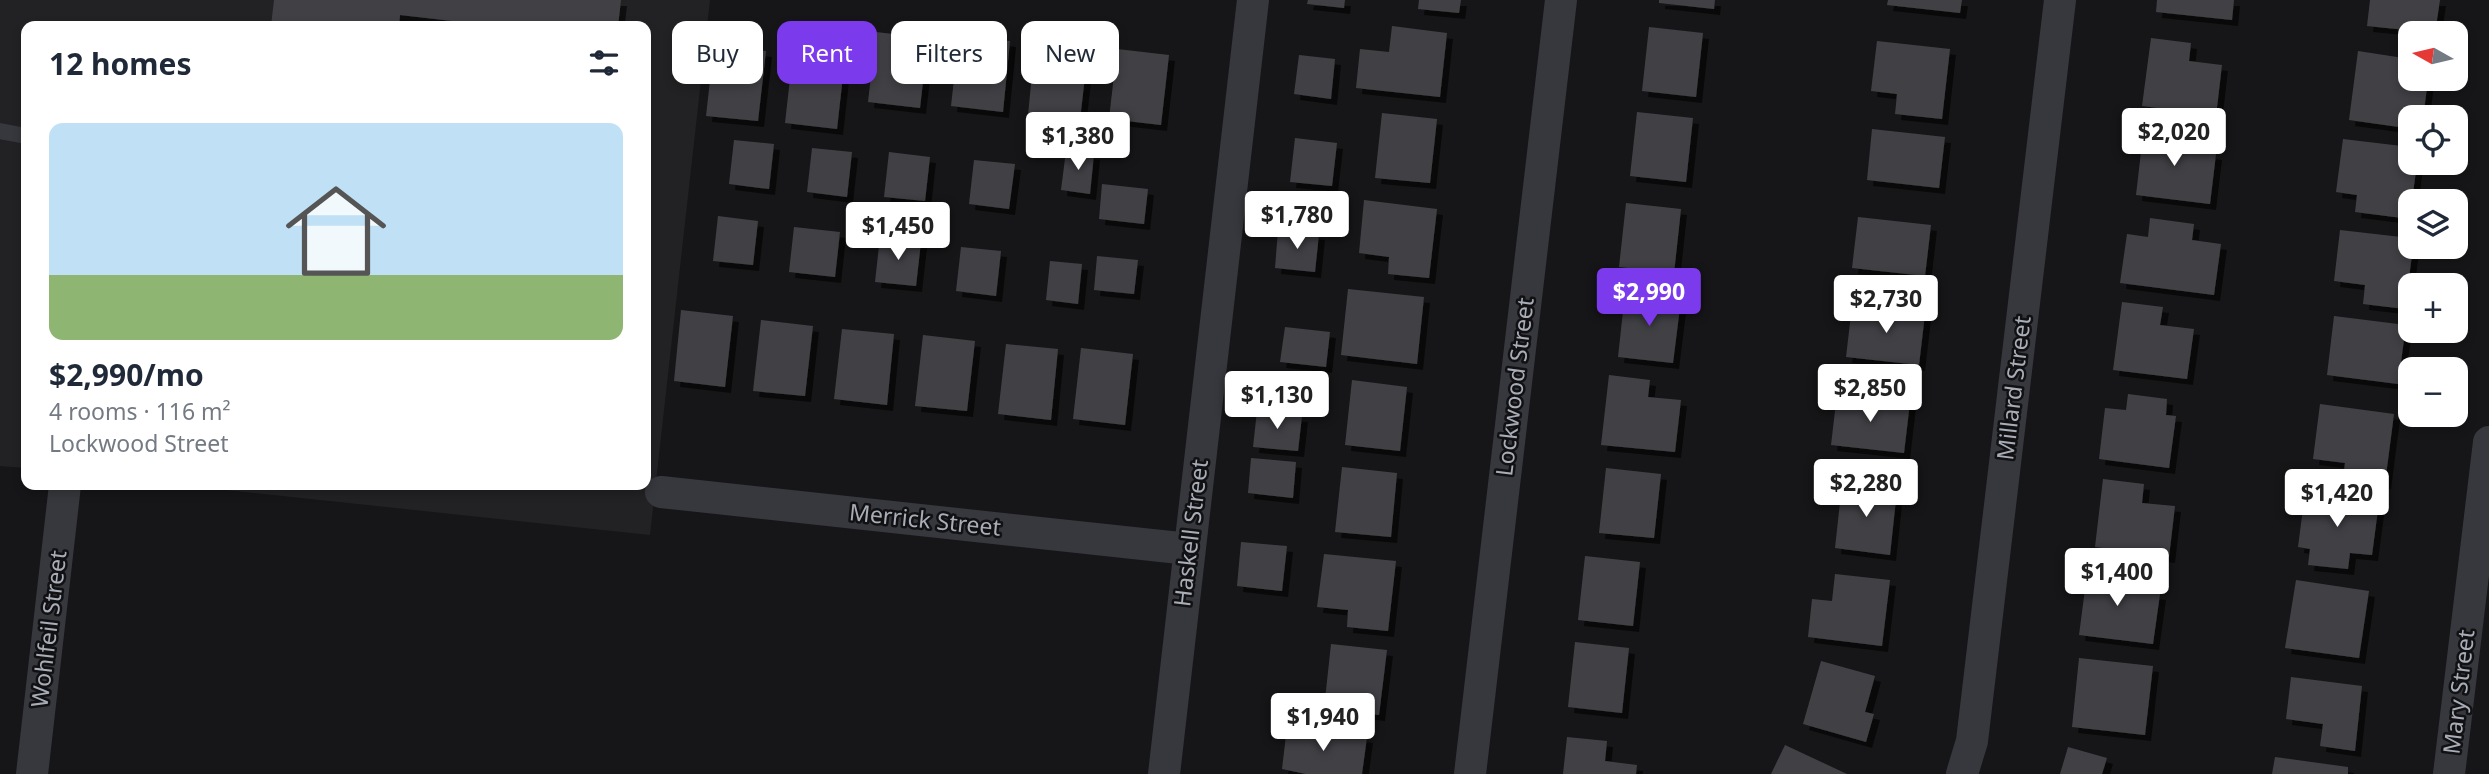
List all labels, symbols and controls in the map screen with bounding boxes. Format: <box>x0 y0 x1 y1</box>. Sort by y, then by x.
chip: Buy <box>672 21 763 84</box>
chip: Rent <box>777 21 877 84</box>
chip: Filters <box>891 21 1007 84</box>
chip: New <box>1021 21 1119 84</box>
north arrow <box>2398 21 2468 91</box>
map controls <box>2398 21 2468 427</box>
text: 12 homes <box>49 43 192 84</box>
icon: filters <box>585 44 623 82</box>
button: locate <box>2398 105 2468 175</box>
pin: $2,020 <box>2117 108 2231 168</box>
pin: $1,380 <box>1021 113 1135 172</box>
text: $2,020 <box>2138 115 2210 147</box>
text: $1,380 <box>1042 119 1114 151</box>
icon: home <box>273 168 399 294</box>
button: layers <box>2398 189 2468 259</box>
pin: $1,780 <box>1240 191 1354 251</box>
text: $1,780 <box>1261 198 1333 230</box>
pin: $1,450 <box>841 202 955 262</box>
text: $1,450 <box>862 209 934 241</box>
pin: $2,990 <box>1592 268 1706 328</box>
button: + <box>2398 273 2468 343</box>
text: $2,990 <box>1613 275 1685 307</box>
pin: $2,730 <box>1829 276 1943 335</box>
text: $2,730 <box>1850 282 1922 314</box>
street label: Lockwood Street <box>1487 296 1541 478</box>
street label: Millard Street <box>1988 314 2038 462</box>
text: $2,990/mo <box>49 354 204 395</box>
button: − <box>2398 357 2468 427</box>
pin: $2,850 <box>1813 364 1927 424</box>
text: $2,850 <box>1834 371 1906 403</box>
pin: $1,130 <box>1220 372 1334 431</box>
text: $1,130 <box>1241 378 1313 410</box>
text: 4 rooms · 116 m² <box>49 395 231 427</box>
text: Lockwood Street <box>49 427 229 459</box>
street label: Haskell Street <box>1165 457 1215 608</box>
pin: $2,280 <box>1809 460 1923 519</box>
text: $2,280 <box>1830 466 1902 498</box>
pin: $1,420 <box>2280 470 2394 529</box>
text: $1,420 <box>2301 476 2373 508</box>
street label: Merrick Street <box>848 495 1003 543</box>
pin: $1,400 <box>2060 548 2174 608</box>
street label: Wohlfeil Street <box>23 549 74 709</box>
text: $1,400 <box>2081 555 2153 587</box>
street label: Mary Street <box>2434 628 2482 756</box>
pin: $1,940 <box>1266 694 1380 753</box>
text: $1,940 <box>1287 700 1359 732</box>

